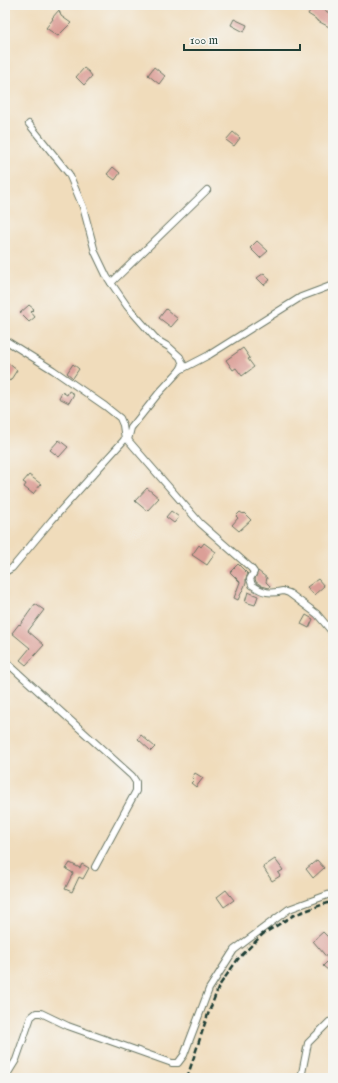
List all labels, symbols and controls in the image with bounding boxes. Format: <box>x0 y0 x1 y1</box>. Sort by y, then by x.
scale bar <box>184 26 300 52</box>
text: 100 m <box>190 33 218 48</box>

